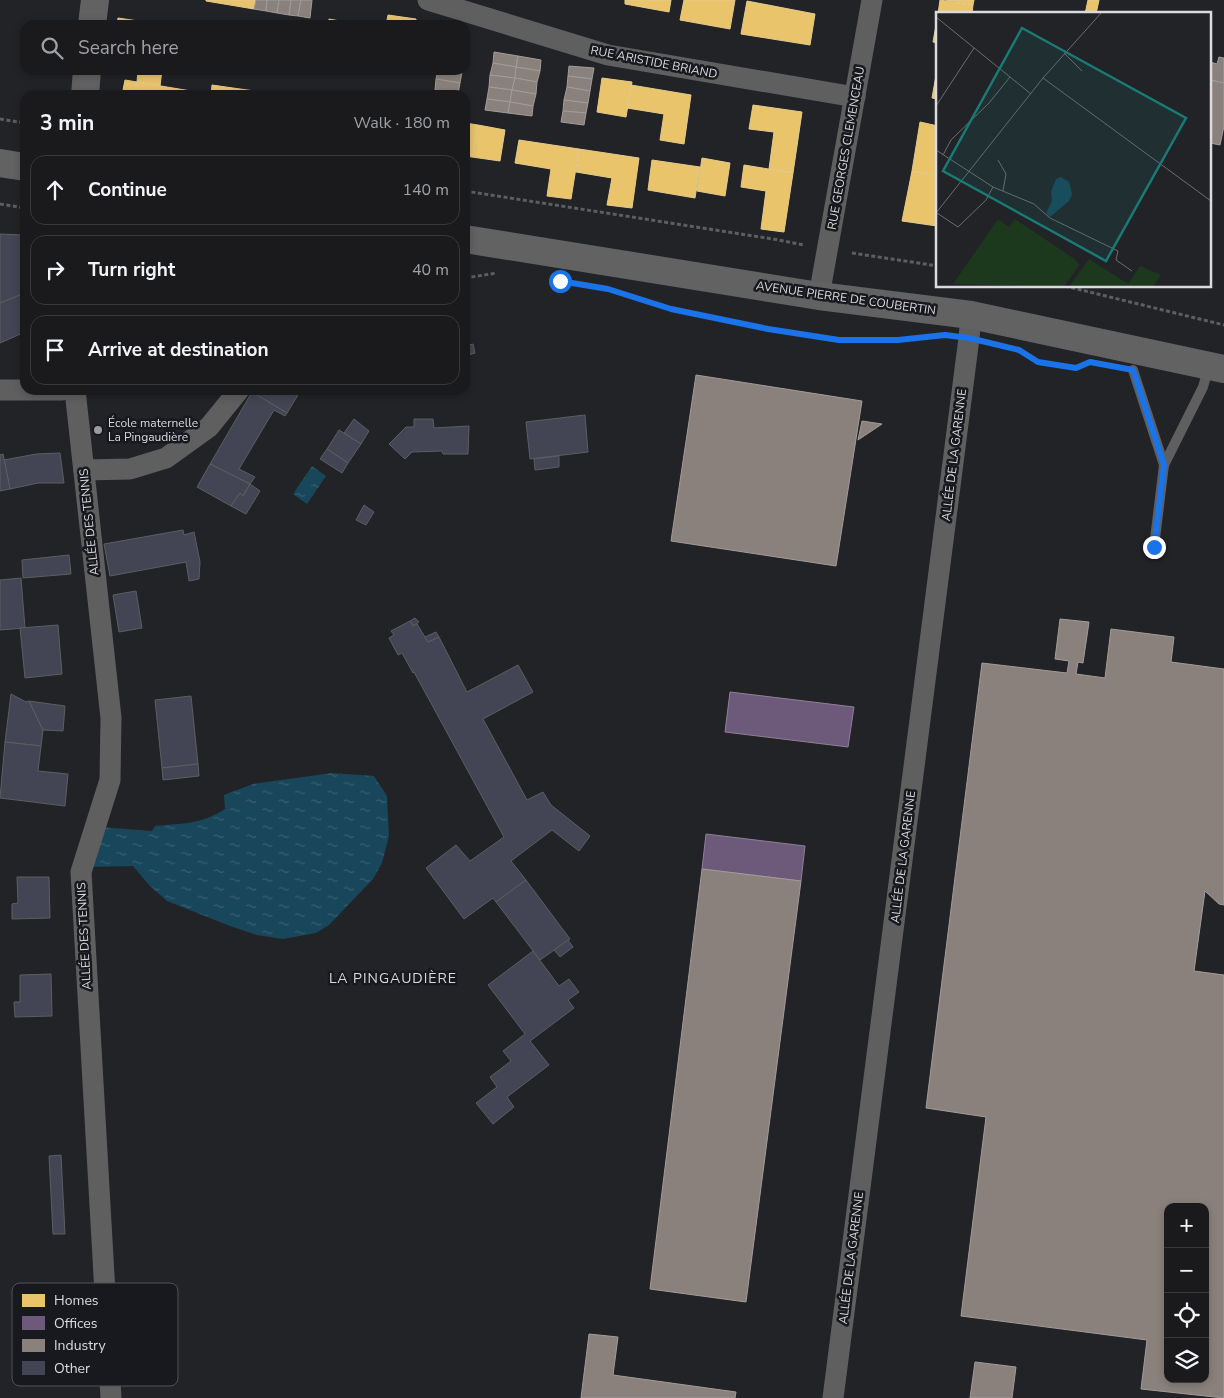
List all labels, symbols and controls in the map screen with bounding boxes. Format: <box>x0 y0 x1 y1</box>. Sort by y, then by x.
inset map <box>936 12 1212 288</box>
search box <box>20 20 470 75</box>
icon: search <box>38 34 66 62</box>
text: Search here <box>78 35 179 61</box>
street label: RUE ARISTIDE BRIAND <box>589 42 719 82</box>
street label: RUE GEORGES CLEMENCEAU <box>824 65 868 231</box>
text: 3 min <box>40 109 94 137</box>
text: Walk · 180 m <box>354 112 450 134</box>
icon: ahead <box>41 176 69 204</box>
text: Continue <box>88 177 167 203</box>
text: 140 m <box>402 179 449 201</box>
icon: right <box>41 256 69 284</box>
text: Turn right <box>88 257 175 283</box>
text: 40 m <box>412 259 449 281</box>
route start <box>549 270 572 293</box>
street label: AVENUE PIERRE DE COUBERTIN <box>755 277 937 319</box>
icon: arrive <box>41 336 69 364</box>
text: Arrive at destination <box>88 337 269 363</box>
street label: ALLÉE DE LA GARENNE <box>938 388 970 522</box>
place label: École maternelle La Pingaudière <box>108 415 198 445</box>
marker: École maternelle La Pingaudière <box>92 424 104 436</box>
street label: ALLÉE DES TENNIS <box>75 468 103 576</box>
route end <box>1143 536 1166 559</box>
street label: ALLÉE DE LA GARENNE <box>887 790 919 924</box>
street label: ALLÉE DES TENNIS <box>73 882 95 990</box>
district label: LA PINGAUDIÈRE <box>329 969 457 988</box>
street label: ALLÉE DE LA GARENNE <box>835 1191 867 1325</box>
map controls <box>1164 1203 1209 1383</box>
button: + <box>1164 1203 1209 1248</box>
button: − <box>1164 1248 1209 1293</box>
legend <box>12 1283 178 1386</box>
text: Homes <box>54 1291 99 1310</box>
button: locate <box>1164 1293 1209 1338</box>
text: Offices <box>54 1314 98 1333</box>
text: Industry <box>54 1336 107 1355</box>
button: layers <box>1164 1338 1209 1383</box>
text: Other <box>54 1359 90 1378</box>

